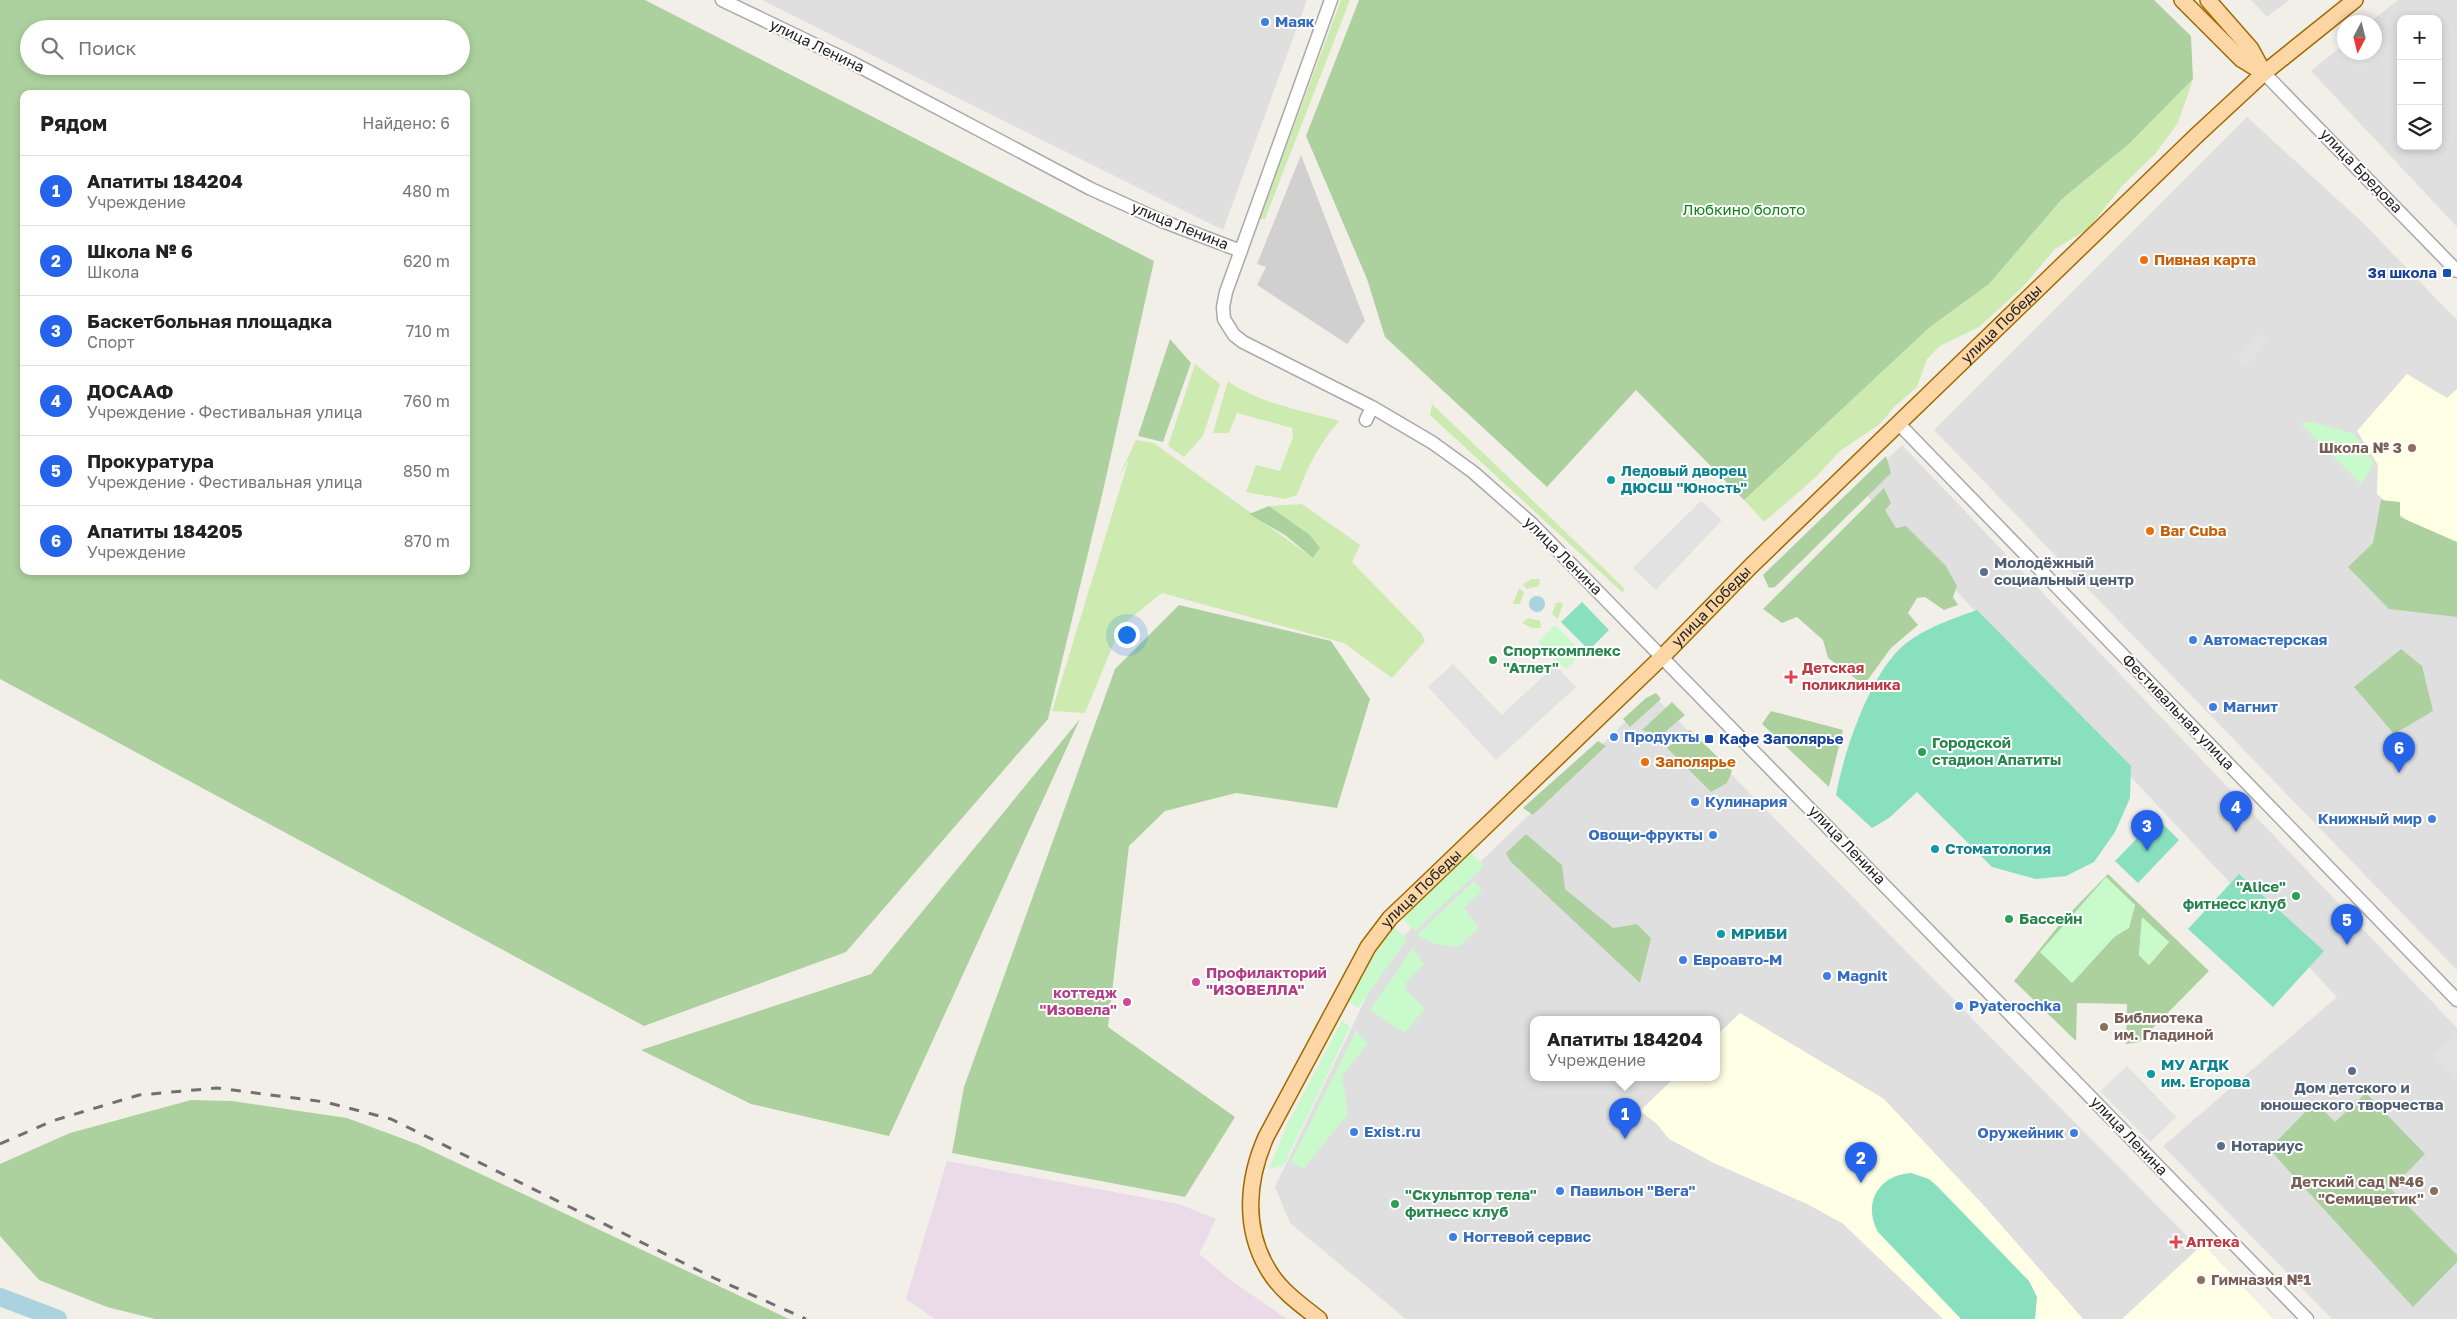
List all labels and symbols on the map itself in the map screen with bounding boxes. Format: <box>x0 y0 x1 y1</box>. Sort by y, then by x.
place label: Маяк <box>1275 12 1315 30</box>
street label: улица Ленина <box>767 14 868 76</box>
north arrow <box>2337 15 2382 60</box>
marker: Маяк <box>1259 16 1271 28</box>
street label: улица Бредова <box>2317 124 2407 216</box>
street label: улица Ленина <box>1129 197 1232 253</box>
park label: Любкино болото <box>1683 200 1805 218</box>
place label: Пивная карта <box>2154 250 2256 268</box>
marker: Пивная карта <box>2138 254 2150 266</box>
place label: 3я школа <box>2368 263 2437 281</box>
marker: 3я школа <box>2441 267 2453 279</box>
street label: улица Победы <box>1957 280 2045 366</box>
place label: Школа № 3 <box>2319 438 2402 456</box>
marker: Школа № 3 <box>2406 442 2418 454</box>
place label: Ледовый дворец ДЮСШ "Юность" <box>1621 461 1747 496</box>
marker: Ледовый дворец ДЮСШ "Юность" <box>1605 474 1617 486</box>
street label: улица Ленина <box>1521 512 1607 598</box>
place label: Bar Cuba <box>2160 521 2227 539</box>
marker: Bar Cuba <box>2144 525 2156 537</box>
place label: Молодёжный социальный центр <box>1994 553 2134 588</box>
street label: улица Победы <box>1667 562 1754 650</box>
marker: Молодёжный социальный центр <box>1978 566 1990 578</box>
your location <box>1114 622 1140 648</box>
place label: Автомастерская <box>2203 630 2328 648</box>
marker: Автомастерская <box>2187 634 2199 646</box>
place label: Спорткомплекс "Атлет" <box>1503 641 1621 676</box>
street label: Фестивальная улица <box>2119 650 2239 773</box>
marker: Спорткомплекс "Атлет" <box>1487 654 1499 666</box>
place label: Детская поликлиника <box>1802 658 1901 693</box>
marker: Детская поликлиника <box>1784 670 1798 684</box>
place label: Магнит <box>2223 697 2278 715</box>
marker: Магнит <box>2207 701 2219 713</box>
place label: Продукты <box>1624 727 1699 745</box>
place label: Кафе Заполярье <box>1719 729 1844 747</box>
marker: Продукты <box>1608 731 1620 743</box>
pin: 6 <box>2383 732 2415 773</box>
marker: Кафе Заполярье <box>1703 733 1715 745</box>
place label: Городской стадион Апатиты <box>1932 733 2062 768</box>
marker: Городской стадион Апатиты <box>1916 746 1928 758</box>
place label: Заполярье <box>1655 752 1736 770</box>
marker: Заполярье <box>1639 756 1651 768</box>
pin: 4 <box>2220 791 2252 832</box>
place label: Кулинария <box>1705 792 1788 810</box>
marker: Кулинария <box>1689 796 1701 808</box>
street label: улица Ленина <box>1805 801 1890 888</box>
place label: Книжный мир <box>2318 809 2422 827</box>
pin: 3 <box>2131 810 2163 851</box>
marker: Книжный мир <box>2426 813 2438 825</box>
place label: Овощи-фрукты <box>1588 825 1703 843</box>
marker: Овощи-фрукты <box>1707 829 1719 841</box>
place label: Стоматология <box>1945 839 2051 857</box>
marker: Стоматология <box>1929 843 1941 855</box>
street label: улица Победы <box>1376 845 1465 931</box>
place label: "Alice" фитнесс клуб <box>2183 877 2286 912</box>
marker: "Alice" фитнесс клуб <box>2290 890 2302 902</box>
pin: 5 <box>2331 904 2363 945</box>
place label: Бассейн <box>2019 909 2082 927</box>
marker: Бассейн <box>2003 913 2015 925</box>
place label: МРИБИ <box>1731 924 1787 942</box>
marker: МРИБИ <box>1715 928 1727 940</box>
place label: Евроавто-М <box>1693 950 1782 968</box>
marker: Евроавто-М <box>1677 954 1689 966</box>
place label: Профилакторий "ИЗОВЕЛЛА" <box>1206 963 1327 998</box>
place label: Magnit <box>1837 966 1887 984</box>
marker: Magnit <box>1821 970 1833 982</box>
marker: Профилакторий "ИЗОВЕЛЛА" <box>1190 976 1202 988</box>
place label: коттедж "Изовела" <box>1040 983 1118 1018</box>
marker: коттедж "Изовела" <box>1121 996 1133 1008</box>
place label: Pyaterochka <box>1969 996 2061 1014</box>
marker: Pyaterochka <box>1953 1000 1965 1012</box>
place label: Библиотека им. Гладиной <box>2114 1008 2213 1043</box>
marker: Библиотека им. Гладиной <box>2098 1021 2110 1033</box>
place label: МУ АГДК им. Егорова <box>2161 1055 2251 1090</box>
marker: Дом детского и юношеского творчества <box>2346 1065 2358 1077</box>
marker: МУ АГДК им. Егорова <box>2145 1068 2157 1080</box>
place label: Дом детского и юношеского творчества <box>2261 1078 2444 1113</box>
street label: улица Ленина <box>2087 1092 2172 1179</box>
pin: 1 <box>1609 1098 1641 1139</box>
place label: Exist.ru <box>1364 1122 1421 1140</box>
place label: Оружейник <box>1977 1123 2064 1141</box>
marker: Exist.ru <box>1348 1126 1360 1138</box>
marker: Оружейник <box>2068 1127 2080 1139</box>
place label: Нотариус <box>2231 1136 2303 1154</box>
marker: Нотариус <box>2215 1140 2227 1152</box>
pin: 2 <box>1845 1142 1877 1183</box>
place label: Детский сад №46 "Семицветик" <box>2291 1172 2424 1207</box>
place label: Павильон "Вега" <box>1570 1181 1695 1199</box>
place label: "Скульптор тела" фитнесс клуб <box>1405 1185 1537 1220</box>
marker: Павильон "Вега" <box>1554 1185 1566 1197</box>
marker: Детский сад №46 "Семицветик" <box>2428 1185 2440 1197</box>
marker: "Скульптор тела" фитнесс клуб <box>1389 1198 1401 1210</box>
place label: Ногтевой сервис <box>1463 1227 1591 1245</box>
marker: Ногтевой сервис <box>1447 1231 1459 1243</box>
place label: Аптека <box>2186 1232 2240 1250</box>
marker: Аптека <box>2170 1236 2182 1248</box>
place label: Гимназия №1 <box>2211 1270 2311 1288</box>
marker: Гимназия №1 <box>2195 1274 2207 1286</box>

